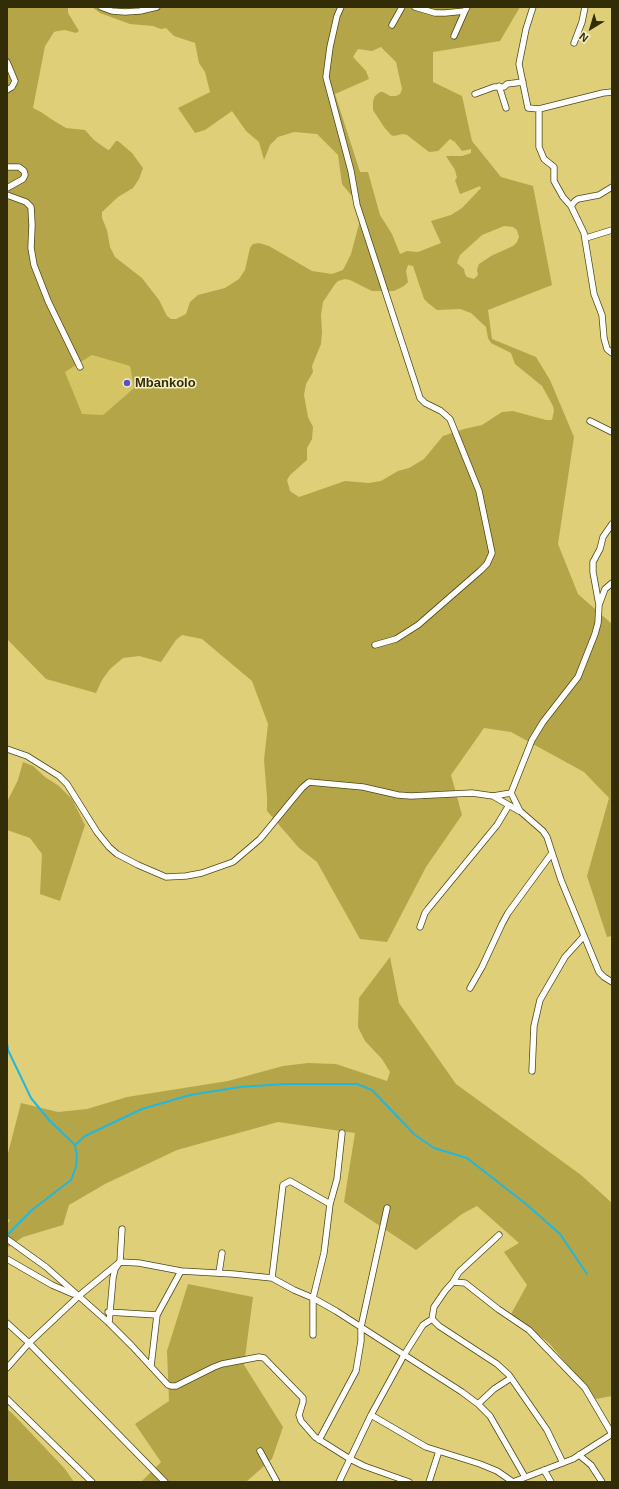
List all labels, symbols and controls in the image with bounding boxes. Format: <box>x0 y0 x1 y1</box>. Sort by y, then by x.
north arrow <box>571 8 611 48</box>
text: N <box>577 30 590 45</box>
place label: Mbankolo <box>135 375 196 391</box>
marker: Mbankolo <box>122 378 132 388</box>

